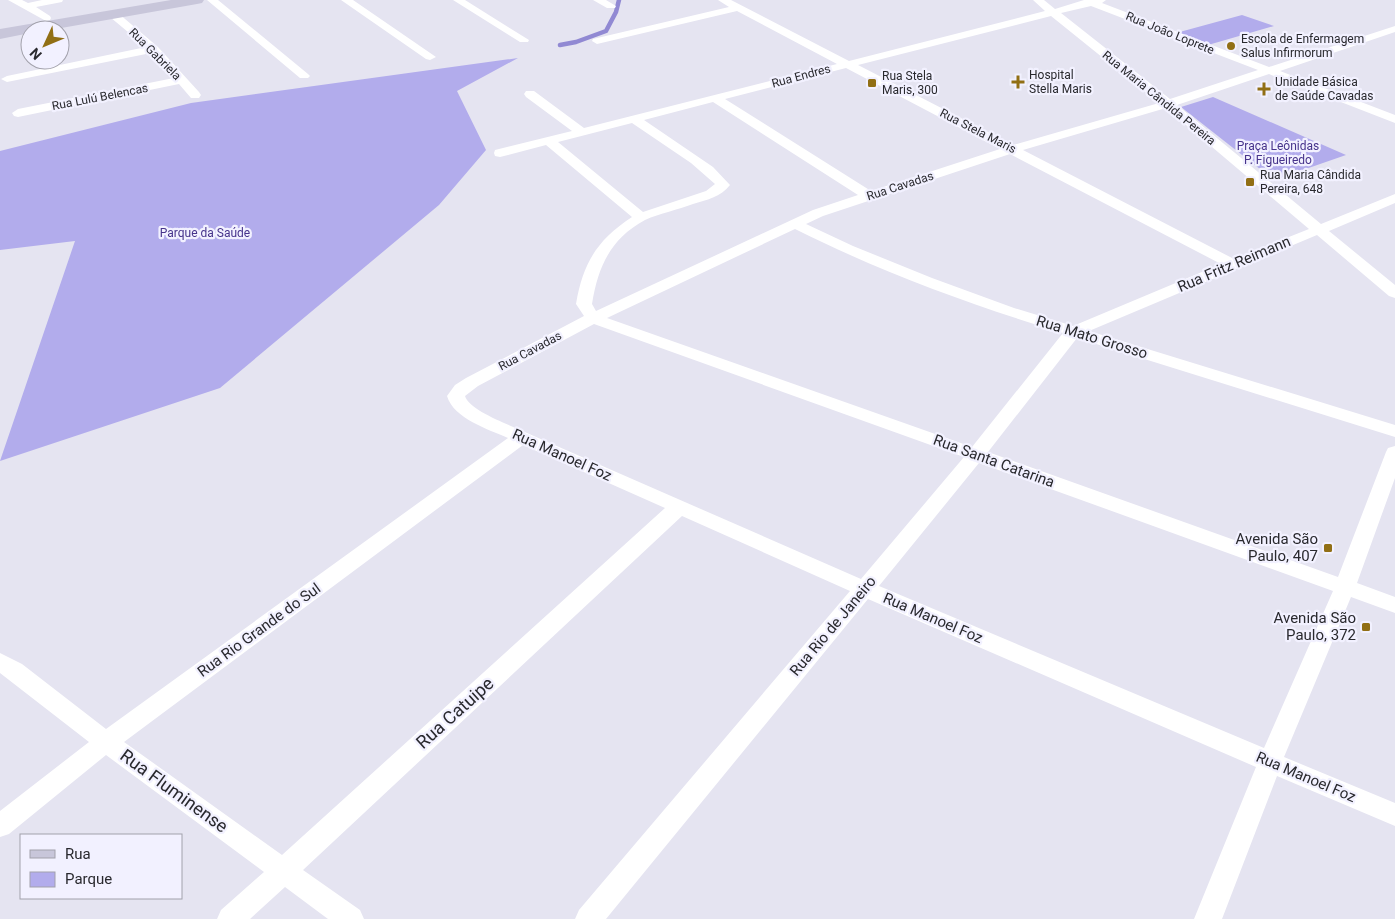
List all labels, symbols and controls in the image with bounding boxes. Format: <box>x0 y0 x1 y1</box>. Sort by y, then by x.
street label: Rua João Loprete <box>1124 9 1216 57</box>
north arrow <box>20 20 70 70</box>
street label: Rua Gabriela <box>126 25 184 83</box>
place label: Escola de Enfermagem Salus Infirmorum <box>1241 32 1364 60</box>
marker: Escola de Enfermagem Salus Infirmorum <box>1225 40 1237 52</box>
text: N <box>26 45 45 63</box>
street label: Rua Maria Cândida Pereira <box>1100 48 1218 148</box>
street label: Rua Endres <box>770 61 832 91</box>
place label: Hospital Stella Maris <box>1029 68 1092 96</box>
place label: Rua Stela Maris, 300 <box>882 69 938 97</box>
marker: Hospital Stella Maris <box>1011 75 1025 89</box>
place label: Unidade Básica de Saúde Cavadas <box>1275 75 1373 103</box>
marker: Rua Stela Maris, 300 <box>866 77 878 89</box>
street label: Rua Lulú Belencas <box>51 81 149 113</box>
marker: Unidade Básica de Saúde Cavadas <box>1257 82 1271 96</box>
street label: Rua Stela Maris <box>938 106 1018 156</box>
park label: Praça Leônidas P. Figueiredo <box>1237 139 1319 167</box>
place label: Rua Maria Cândida Pereira, 648 <box>1260 168 1361 196</box>
street label: Rua Cavadas <box>865 169 935 203</box>
marker: Rua Maria Cândida Pereira, 648 <box>1244 176 1256 188</box>
park label: Parque da Saúde <box>160 226 250 240</box>
street label: Rua Fritz Reimann <box>1175 232 1293 296</box>
street label: Rua Mato Grosso <box>1034 312 1150 362</box>
street label: Rua Cavadas <box>496 329 564 373</box>
street label: Rua Manoel Foz <box>510 425 614 485</box>
street label: Rua Santa Catarina <box>931 431 1057 491</box>
place label: Avenida São Paulo, 407 <box>1236 530 1318 565</box>
marker: Avenida São Paulo, 407 <box>1322 542 1334 554</box>
street label: Rua Rio de Janeiro <box>786 573 880 679</box>
street label: Rua Rio Grande do Sul <box>194 579 324 681</box>
street label: Rua Manoel Foz <box>880 589 986 647</box>
place label: Avenida São Paulo, 372 <box>1274 609 1356 644</box>
marker: Avenida São Paulo, 372 <box>1360 621 1372 633</box>
street label: Rua Catuipe <box>412 672 498 753</box>
street label: Rua Fluminense <box>116 744 232 837</box>
street label: Rua Manoel Foz <box>1253 748 1359 806</box>
legend <box>20 834 182 899</box>
text: Rua <box>65 845 91 863</box>
text: Parque <box>65 870 112 888</box>

